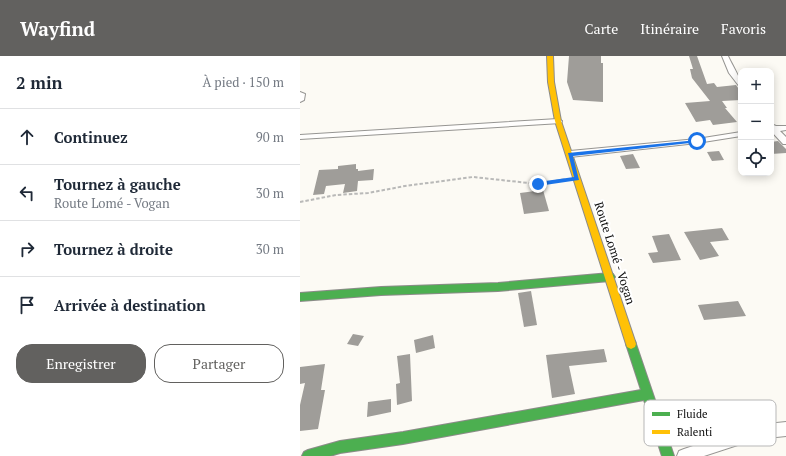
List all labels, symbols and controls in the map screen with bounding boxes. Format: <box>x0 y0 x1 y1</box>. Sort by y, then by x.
text: Wayfind <box>20 16 95 41</box>
text: Carte <box>585 19 618 38</box>
text: Itinéraire <box>640 19 699 38</box>
text: Favoris <box>721 19 766 38</box>
map controls <box>738 68 774 176</box>
button: + <box>738 68 774 104</box>
text: 2 min <box>16 71 63 94</box>
text: À pied · 150 m <box>203 73 284 91</box>
button: − <box>738 104 774 140</box>
icon: ahead <box>16 126 38 148</box>
text: Continuez <box>54 127 128 147</box>
text: 90 m <box>256 128 284 146</box>
route start <box>688 132 706 150</box>
button: locate <box>738 140 774 176</box>
text: Tournez à gauche <box>54 174 181 194</box>
route end <box>529 175 547 193</box>
icon: left <box>16 182 38 204</box>
text: 30 m <box>256 184 284 202</box>
text: Route Lomé - Vogan <box>54 194 170 212</box>
street label: Route Lomé - Vogan <box>591 200 639 306</box>
icon: right <box>16 238 38 260</box>
text: Tournez à droite <box>54 239 173 259</box>
text: 30 m <box>256 240 284 258</box>
icon: arrive <box>16 294 38 316</box>
text: Arrivée à destination <box>54 295 206 315</box>
button: Enregistrer <box>16 344 146 383</box>
button: Partager <box>154 344 284 383</box>
legend <box>644 400 776 446</box>
text: Fluide <box>677 407 708 421</box>
text: Ralenti <box>677 425 712 439</box>

